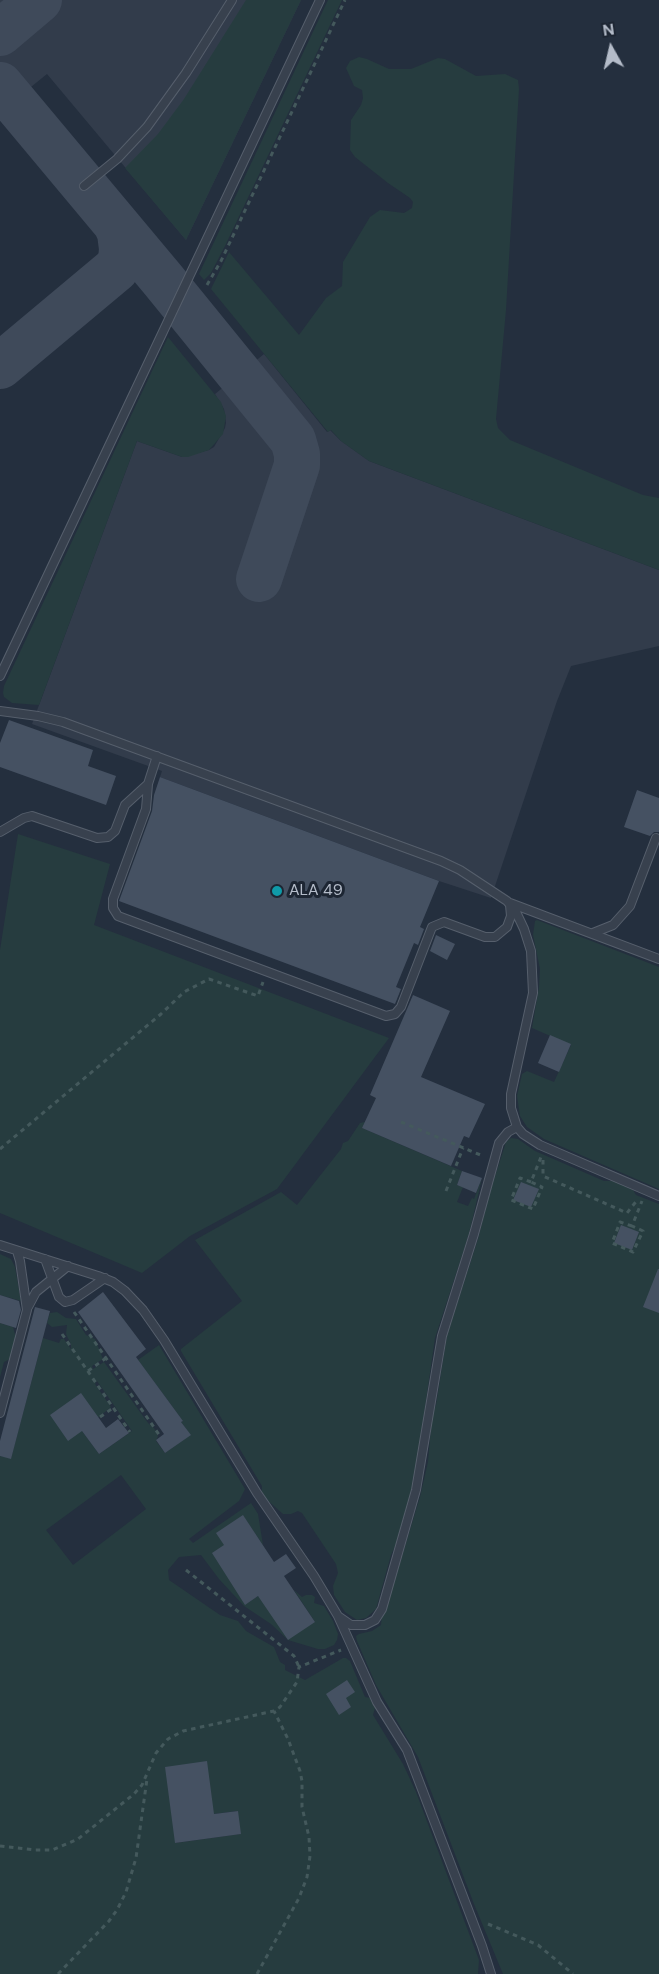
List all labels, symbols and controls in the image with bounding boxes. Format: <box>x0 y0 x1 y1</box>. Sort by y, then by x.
north arrow <box>581 18 641 78</box>
text: N <box>601 18 616 41</box>
place label: ALA 49 <box>289 881 343 901</box>
marker: ALA 49 <box>270 884 284 898</box>

